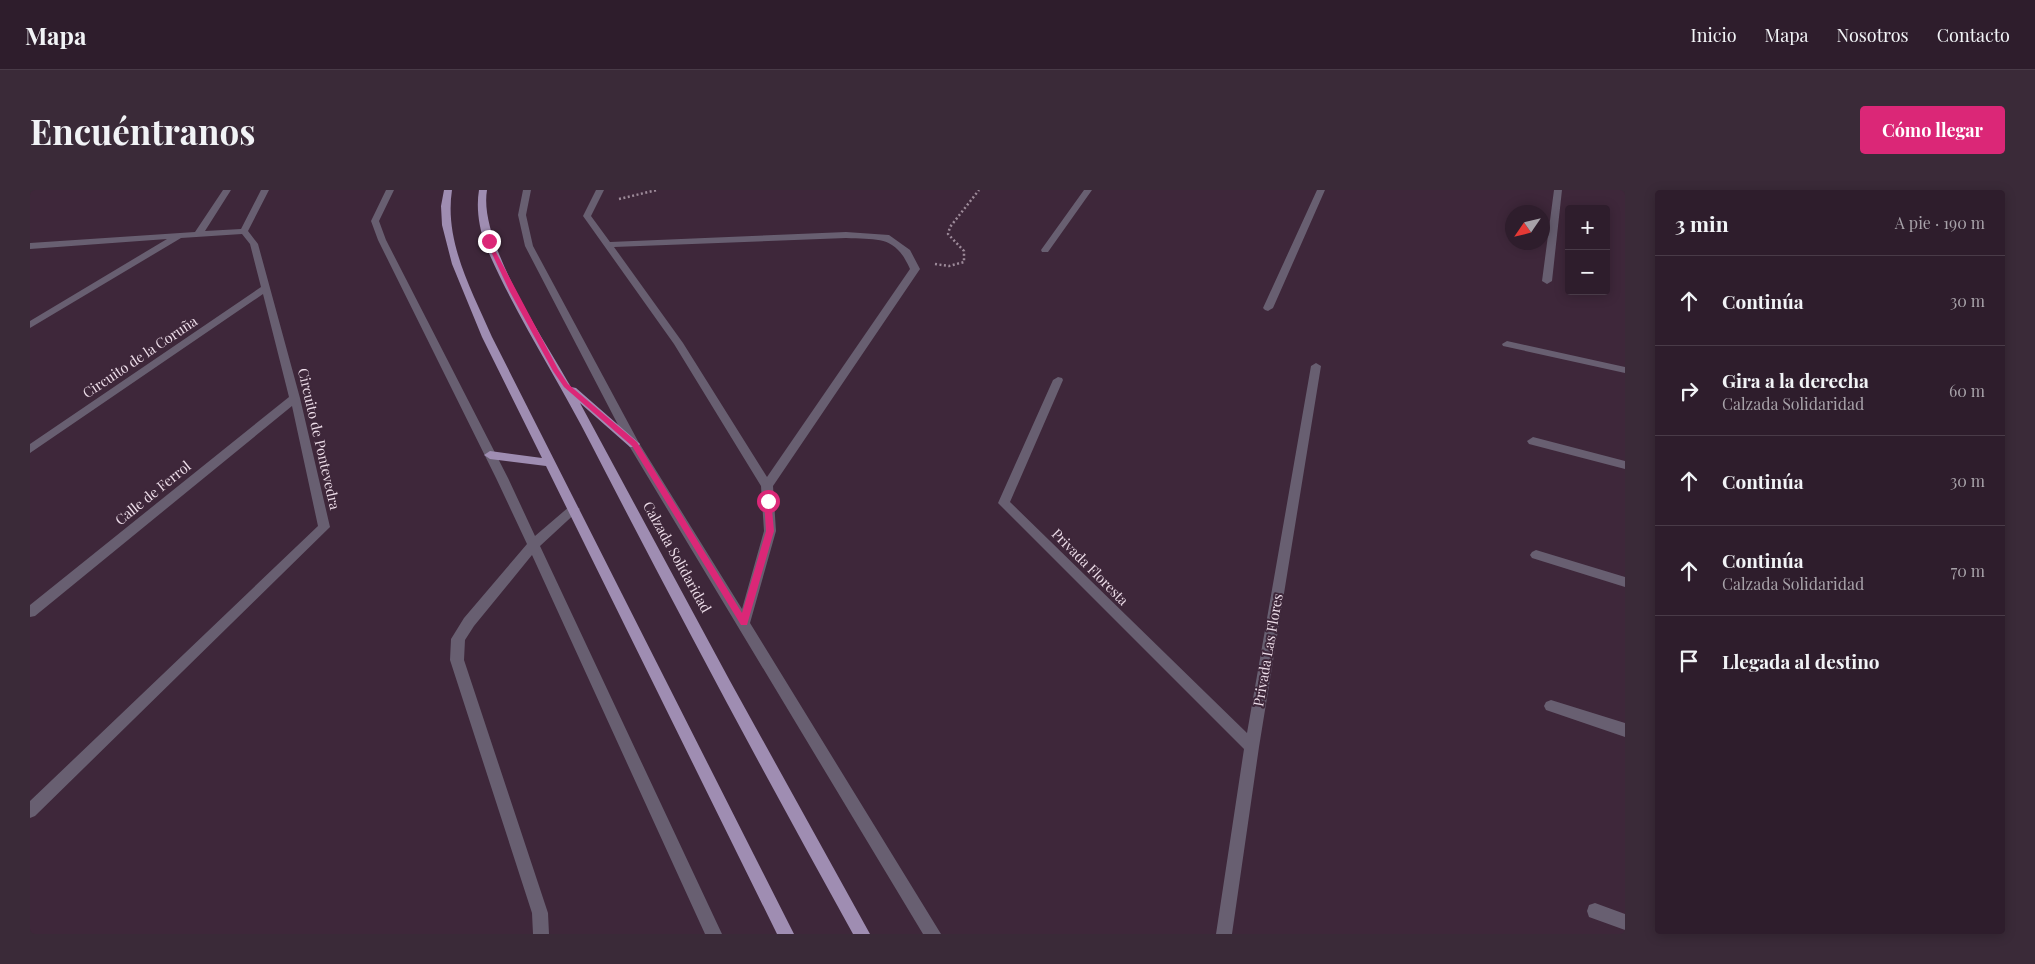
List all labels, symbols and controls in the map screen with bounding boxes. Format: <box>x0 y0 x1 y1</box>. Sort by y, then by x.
text: Mapa <box>25 19 86 51</box>
text: Inicio <box>1691 23 1737 47</box>
text: Mapa <box>1765 23 1809 47</box>
text: Nosotros <box>1837 23 1909 47</box>
text: Contacto <box>1937 23 2010 47</box>
button: Cómo llegar <box>1860 106 2005 154</box>
text: Encuéntranos <box>30 107 255 154</box>
north arrow <box>1505 205 1550 250</box>
map controls <box>1565 205 1610 295</box>
button: + <box>1565 205 1610 250</box>
text: 3 min <box>1675 209 1729 237</box>
text: A pie · 190 m <box>1895 212 1985 233</box>
route end <box>478 230 501 253</box>
button: − <box>1565 250 1610 295</box>
icon: ahead <box>1675 287 1703 315</box>
text: Continúa <box>1722 288 1804 314</box>
text: 30 m <box>1950 290 1985 311</box>
street label: Circuito de la Coruña <box>79 311 201 402</box>
street label: Circuito de Pontevedra <box>294 366 345 512</box>
text: Gira a la derecha <box>1722 367 1869 393</box>
icon: right <box>1675 377 1703 405</box>
text: 60 m <box>1949 380 1985 401</box>
text: Calzada Solidaridad <box>1722 393 1864 414</box>
street label: Calle de Ferrol <box>111 456 194 529</box>
icon: ahead <box>1675 467 1703 495</box>
text: Continúa <box>1722 468 1804 494</box>
text: 30 m <box>1950 470 1985 491</box>
route start <box>757 490 780 513</box>
street label: Calzada Solidaridad <box>639 498 716 616</box>
street label: Privada Floresta <box>1048 524 1133 609</box>
text: Continúa <box>1722 547 1804 573</box>
icon: ahead <box>1675 557 1703 585</box>
text: 70 m <box>1951 560 1985 581</box>
text: Calzada Solidaridad <box>1722 573 1864 594</box>
street label: Privada Las Flores <box>1248 592 1287 708</box>
icon: arrive <box>1675 647 1703 675</box>
text: Llegada al destino <box>1722 648 1880 674</box>

